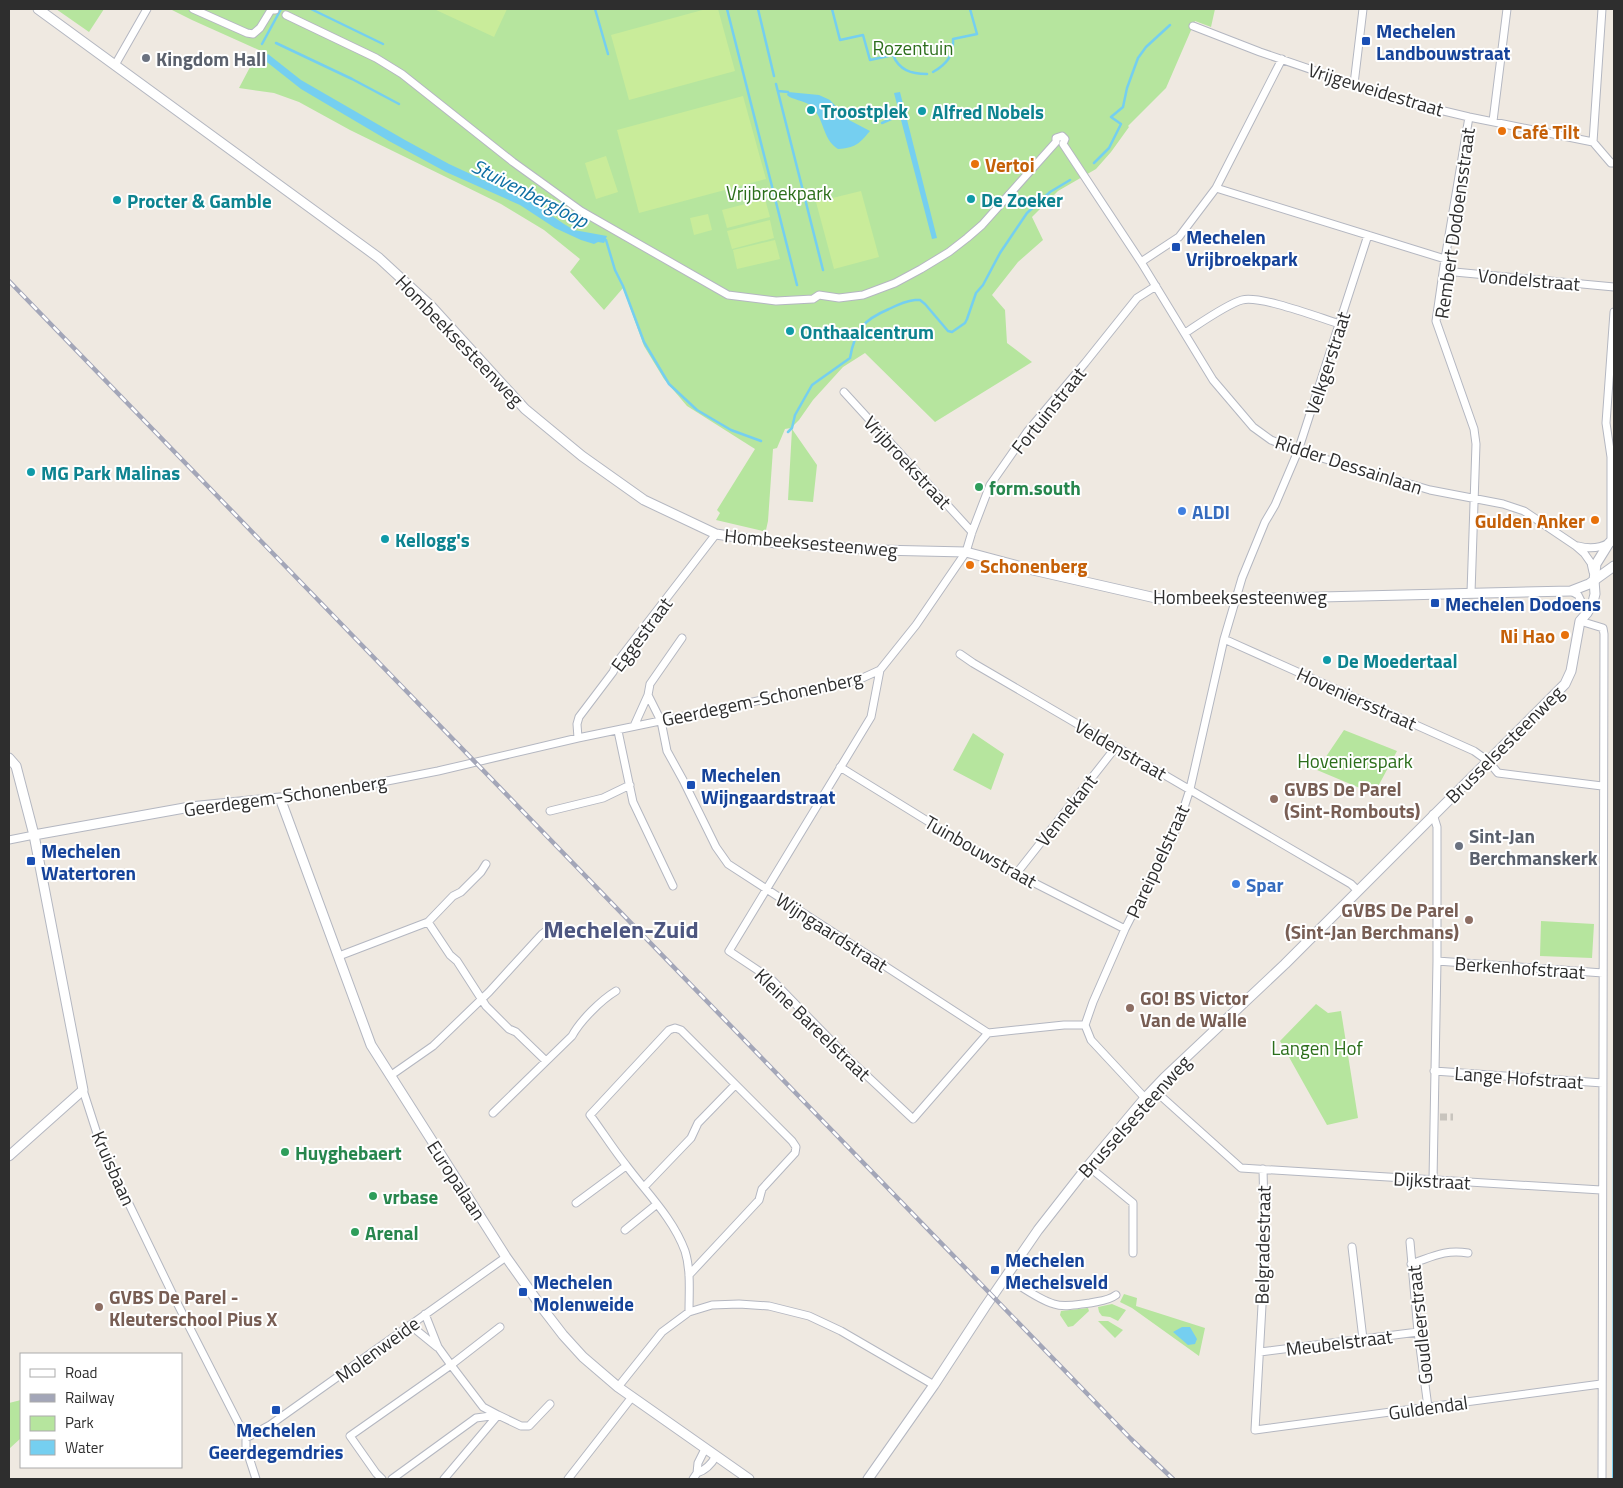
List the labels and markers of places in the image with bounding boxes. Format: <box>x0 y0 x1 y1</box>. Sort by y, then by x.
place label: Mechelen Landbouwstraat <box>1376 16 1511 67</box>
marker: Mechelen Landbouwstraat <box>1360 35 1372 47</box>
place label: Kingdom Hall <box>156 44 266 73</box>
marker: Kingdom Hall <box>140 52 152 64</box>
place label: Troostplek <box>821 96 908 125</box>
place label: Alfred Nobels <box>932 97 1044 126</box>
marker: Troostplek <box>805 104 817 116</box>
marker: Alfred Nobels <box>916 105 928 117</box>
place label: Café Tilt <box>1512 117 1580 146</box>
marker: Café Tilt <box>1496 125 1508 137</box>
place label: Vertoi <box>985 150 1035 179</box>
marker: Vertoi <box>969 158 981 170</box>
place label: De Zoeker <box>981 185 1063 214</box>
place label: Procter & Gamble <box>127 186 272 215</box>
marker: De Zoeker <box>965 193 977 205</box>
marker: Procter & Gamble <box>111 194 123 206</box>
place label: Mechelen Vrijbroekpark <box>1186 222 1298 273</box>
marker: Mechelen Vrijbroekpark <box>1170 241 1182 253</box>
place label: Onthaalcentrum <box>800 317 934 346</box>
marker: Onthaalcentrum <box>784 325 796 337</box>
place label: MG Park Malinas <box>41 458 180 487</box>
marker: MG Park Malinas <box>25 466 37 478</box>
place label: form.south <box>989 473 1081 502</box>
marker: form.south <box>973 481 985 493</box>
place label: ALDI <box>1192 497 1230 526</box>
marker: ALDI <box>1176 505 1188 517</box>
place label: Gulden Anker <box>1475 506 1585 535</box>
marker: Gulden Anker <box>1589 514 1601 526</box>
place label: Kellogg's <box>395 525 470 554</box>
marker: Kellogg's <box>379 533 391 545</box>
place label: Schonenberg <box>980 551 1087 580</box>
marker: Schonenberg <box>964 559 976 571</box>
place label: Mechelen Dodoens <box>1445 589 1601 618</box>
marker: Mechelen Dodoens <box>1429 597 1441 609</box>
place label: Ni Hao <box>1500 621 1555 650</box>
marker: Ni Hao <box>1559 629 1571 641</box>
place label: De Moedertaal <box>1337 646 1458 675</box>
marker: De Moedertaal <box>1321 654 1333 666</box>
place label: Mechelen Wijngaardstraat <box>701 760 835 811</box>
place label: GVBS De Parel (Sint-Rombouts) <box>1284 774 1421 825</box>
marker: Mechelen Wijngaardstraat <box>685 779 697 791</box>
marker: GVBS De Parel (Sint-Rombouts) <box>1268 793 1280 805</box>
place label: Sint-Jan Berchmanskerk <box>1469 821 1598 872</box>
place label: Mechelen Watertoren <box>41 836 136 887</box>
marker: Sint-Jan Berchmanskerk <box>1453 840 1465 852</box>
marker: Mechelen Watertoren <box>25 855 37 867</box>
place label: Spar <box>1246 870 1283 899</box>
marker: Spar <box>1230 878 1242 890</box>
place label: GVBS De Parel (Sint-Jan Berchmans) <box>1285 895 1459 946</box>
marker: GVBS De Parel (Sint-Jan Berchmans) <box>1463 914 1475 926</box>
place label: GO! BS Victor Van de Walle <box>1140 983 1249 1034</box>
marker: GO! BS Victor Van de Walle <box>1124 1002 1136 1014</box>
place label: Huyghebaert <box>295 1138 402 1167</box>
marker: Huyghebaert <box>279 1146 291 1158</box>
place label: vrbase <box>383 1182 439 1211</box>
marker: vrbase <box>367 1190 379 1202</box>
place label: Arenal <box>365 1218 419 1247</box>
marker: Arenal <box>349 1226 361 1238</box>
place label: Mechelen Mechelsveld <box>1005 1245 1108 1296</box>
marker: Mechelen Mechelsveld <box>989 1264 1001 1276</box>
place label: Mechelen Molenweide <box>533 1267 634 1318</box>
place label: GVBS De Parel - Kleuterschool Pius X <box>109 1282 277 1333</box>
marker: Mechelen Molenweide <box>517 1286 529 1298</box>
marker: GVBS De Parel - Kleuterschool Pius X <box>93 1301 105 1313</box>
marker: Mechelen Geerdegemdries <box>270 1404 282 1416</box>
place label: Mechelen Geerdegemdries <box>208 1415 344 1466</box>

